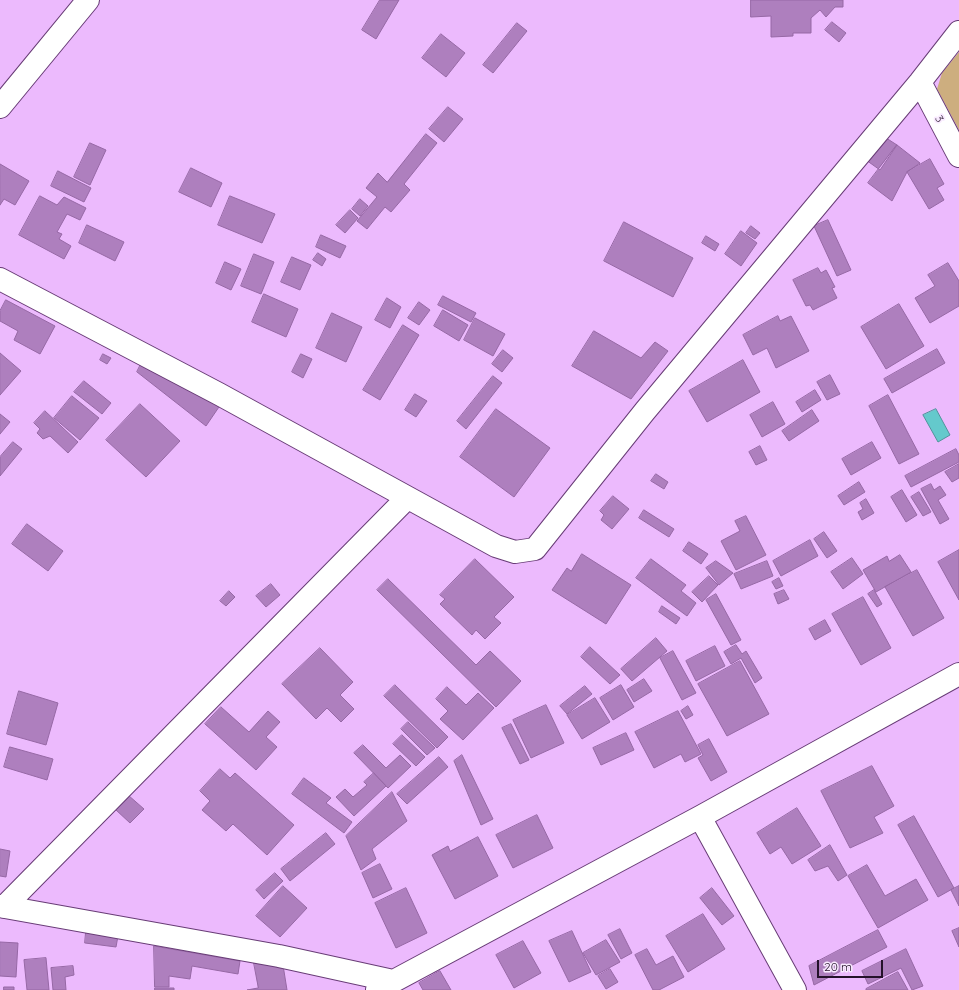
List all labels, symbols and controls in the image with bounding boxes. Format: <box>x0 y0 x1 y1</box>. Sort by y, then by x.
street label: 3 <box>932 113 946 125</box>
scale bar <box>819 952 885 978</box>
text: 20 m <box>824 959 852 974</box>

